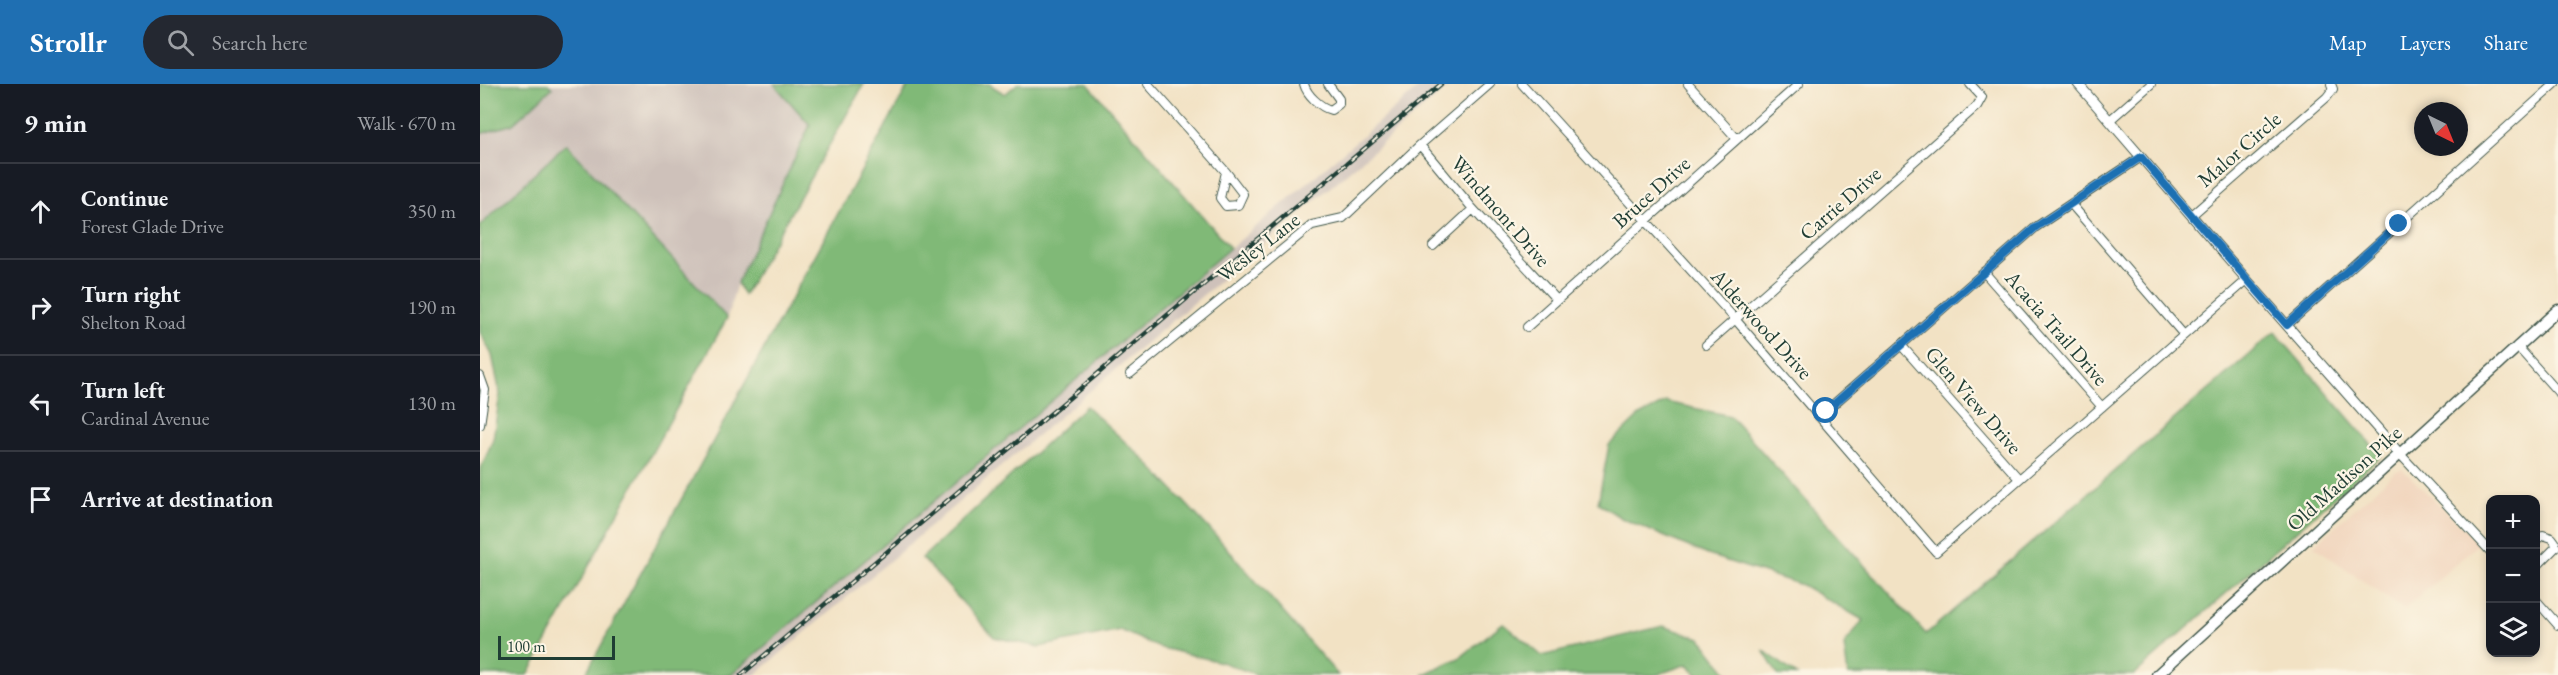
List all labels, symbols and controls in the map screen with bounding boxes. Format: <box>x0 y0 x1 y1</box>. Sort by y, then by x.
search box <box>143 15 563 69</box>
text: Strollr <box>30 24 107 60</box>
icon: search <box>164 26 197 59</box>
text: Search here <box>212 28 307 57</box>
text: Map <box>2329 29 2367 56</box>
text: Layers <box>2400 29 2451 56</box>
text: Share <box>2484 29 2528 56</box>
north arrow <box>2414 102 2468 156</box>
street label: Malor Circle <box>2192 105 2286 193</box>
text: 9 min <box>24 106 87 140</box>
text: Walk · 670 m <box>357 110 456 136</box>
street label: Windmont Drive <box>1445 150 1557 272</box>
street label: Bruce Drive <box>1606 150 1696 234</box>
street label: Carrie Drive <box>1794 160 1886 246</box>
text: Continue <box>81 184 168 213</box>
icon: ahead <box>24 195 57 228</box>
text: 350 m <box>408 198 456 224</box>
street label: Wesley Lane <box>1211 206 1305 288</box>
route end <box>2385 210 2411 236</box>
text: Forest Glade Drive <box>81 213 224 239</box>
street label: Alderwood Drive <box>1705 262 1819 385</box>
street label: Acacia Trail Drive <box>1999 264 2114 391</box>
text: Turn right <box>81 280 180 309</box>
icon: right <box>24 291 57 324</box>
text: 190 m <box>408 294 456 320</box>
text: Shelton Road <box>81 309 186 335</box>
street label: Glen View Drive <box>1920 340 2028 460</box>
text: Turn left <box>81 376 165 405</box>
icon: left <box>24 387 57 420</box>
text: 130 m <box>408 390 456 416</box>
route start <box>1812 397 1838 423</box>
text: Cardinal Avenue <box>81 405 210 431</box>
street label: Old Madison Pike <box>2281 419 2407 537</box>
icon: arrive <box>24 483 57 516</box>
text: Arrive at destination <box>81 485 273 514</box>
map controls <box>2486 495 2540 657</box>
button: + <box>2486 495 2540 549</box>
button: − <box>2486 549 2540 603</box>
button: layers <box>2486 603 2540 657</box>
scale bar <box>498 633 615 660</box>
text: 100 m <box>507 636 546 657</box>

